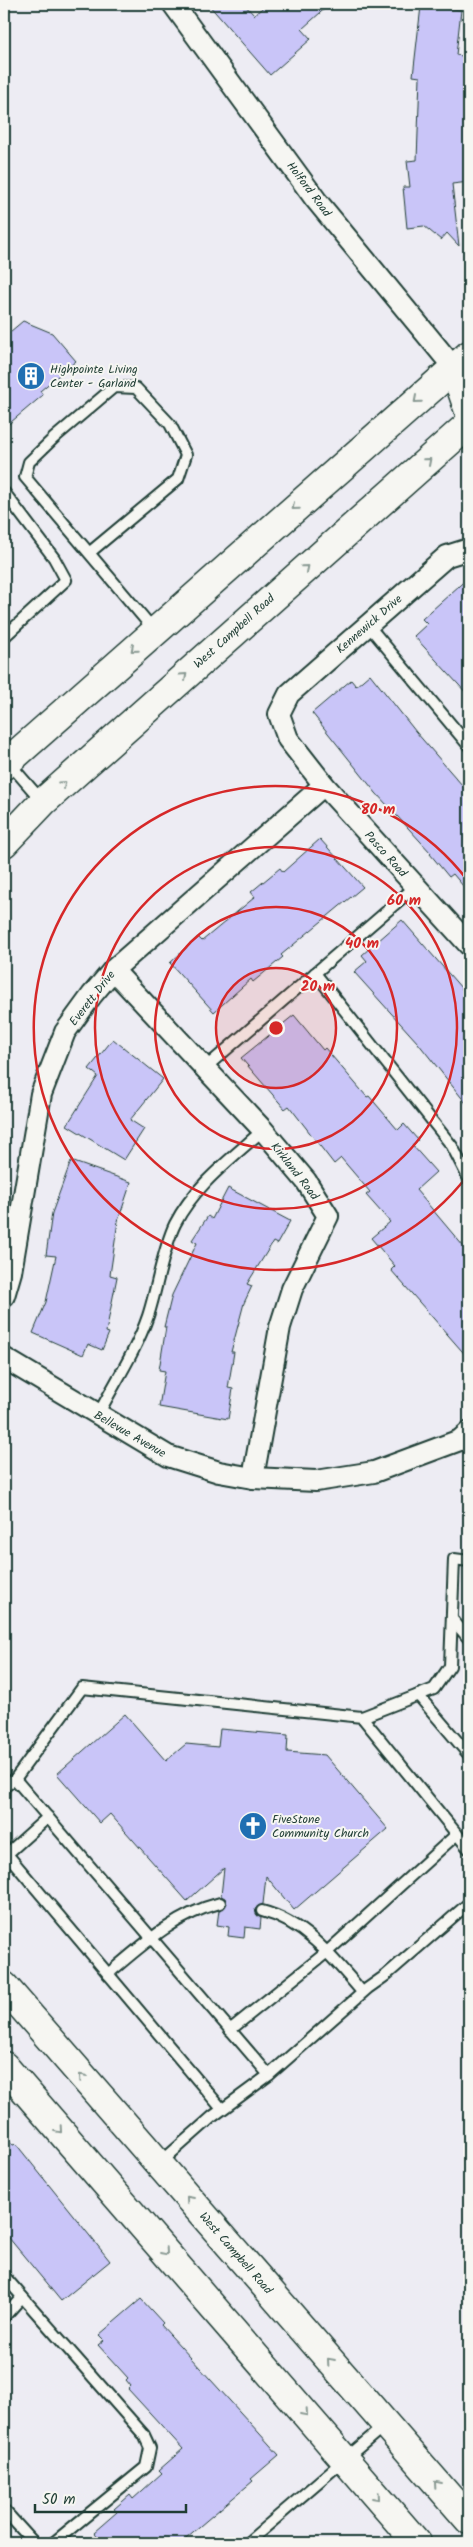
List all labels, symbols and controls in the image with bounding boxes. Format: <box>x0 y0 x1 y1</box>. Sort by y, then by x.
street label: Holford Road <box>281 158 336 222</box>
place label: Highpointe Living Center - Garland <box>50 360 138 393</box>
building icon: Highpointe Living Center - Garland <box>16 361 46 391</box>
one-way arrow <box>414 395 423 404</box>
one-way arrow <box>422 457 431 466</box>
one-way arrow <box>292 501 301 510</box>
one-way arrow <box>300 565 309 574</box>
street label: West Campbell Road <box>189 589 280 673</box>
street label: Kennewick Drive <box>332 590 407 659</box>
one-way arrow <box>130 643 139 652</box>
one-way arrow <box>179 673 188 682</box>
one-way arrow <box>57 781 66 790</box>
text: 80 m <box>361 798 395 822</box>
street label: Pasco Road <box>360 827 412 883</box>
text: 60 m <box>387 889 421 913</box>
text: 40 m <box>345 932 379 956</box>
street label: Everett Drive <box>65 966 121 1030</box>
text: 20 m <box>301 975 335 999</box>
centre of rings <box>267 1019 285 1037</box>
street label: Kirkland Road <box>266 1138 324 1205</box>
street label: Bellevue Avenue <box>90 1406 170 1463</box>
place label: FiveStone Community Church <box>272 1810 369 1843</box>
church icon: FiveStone Community Church <box>238 1811 268 1841</box>
one-way arrow <box>79 2074 88 2083</box>
one-way arrow <box>53 2124 62 2133</box>
one-way arrow <box>186 2196 195 2205</box>
street label: West Campbell Road <box>194 2208 278 2300</box>
one-way arrow <box>159 2247 168 2256</box>
one-way arrow <box>327 2358 336 2367</box>
one-way arrow <box>299 2408 308 2417</box>
one-way arrow <box>434 2480 443 2489</box>
scale bar <box>35 2482 186 2514</box>
text: 50 m <box>42 2488 76 2512</box>
one-way arrow <box>371 2491 380 2500</box>

